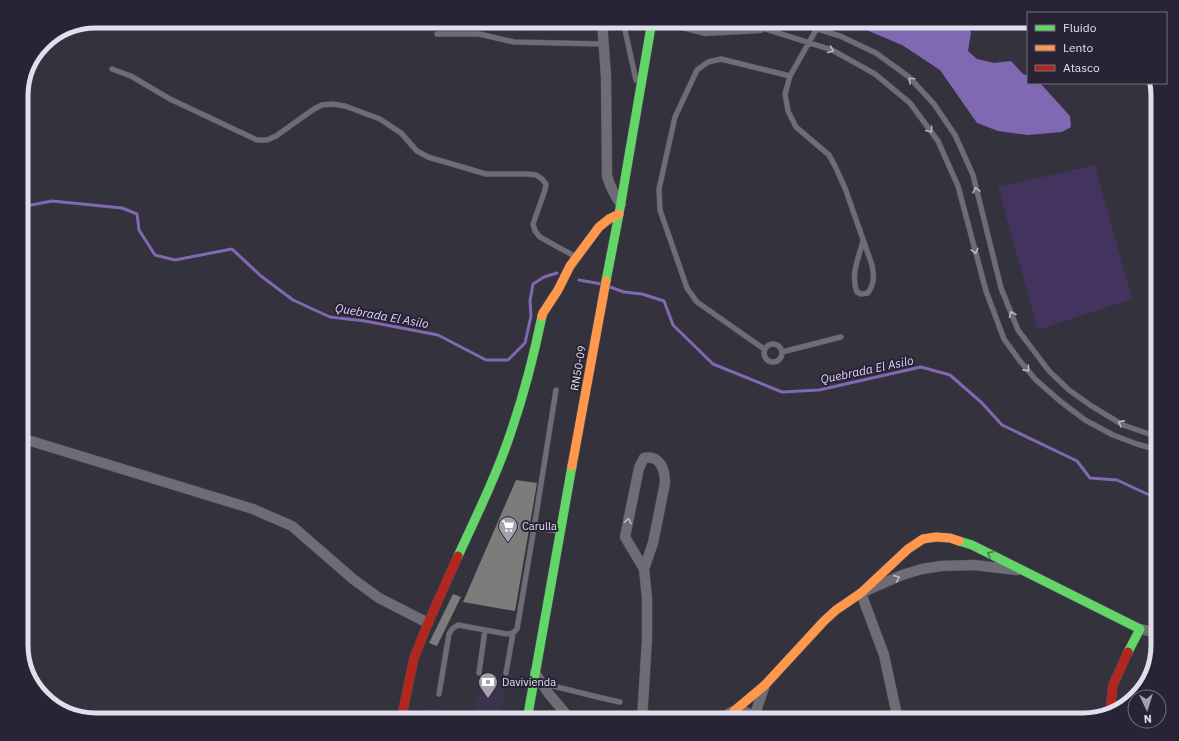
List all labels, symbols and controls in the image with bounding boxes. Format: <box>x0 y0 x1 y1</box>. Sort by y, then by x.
legend <box>1027 12 1167 84</box>
text: Fluido <box>1063 20 1097 35</box>
text: Lento <box>1063 40 1093 55</box>
one-way arrow <box>826 45 834 53</box>
text: Atasco <box>1063 60 1100 75</box>
one-way arrow <box>908 77 916 84</box>
one-way arrow <box>925 126 932 133</box>
one-way arrow <box>973 186 981 193</box>
one-way arrow <box>970 247 979 254</box>
water label: Quebrada El Asilo <box>334 300 430 331</box>
one-way arrow <box>1009 311 1017 319</box>
street label: RN50-09 <box>567 344 589 392</box>
water label: Quebrada El Asilo <box>819 352 915 387</box>
one-way arrow <box>1022 364 1029 372</box>
one-way arrow <box>1118 421 1126 428</box>
supermarket icon: Carulla <box>497 515 519 543</box>
one-way arrow <box>624 518 632 524</box>
place label: Carulla <box>522 519 557 533</box>
one-way arrow <box>987 551 994 559</box>
one-way arrow <box>893 574 900 582</box>
bank icon: Davivienda <box>477 671 499 699</box>
place label: Davivienda <box>502 675 556 689</box>
north arrow <box>1127 689 1167 729</box>
text: N <box>1143 712 1152 726</box>

